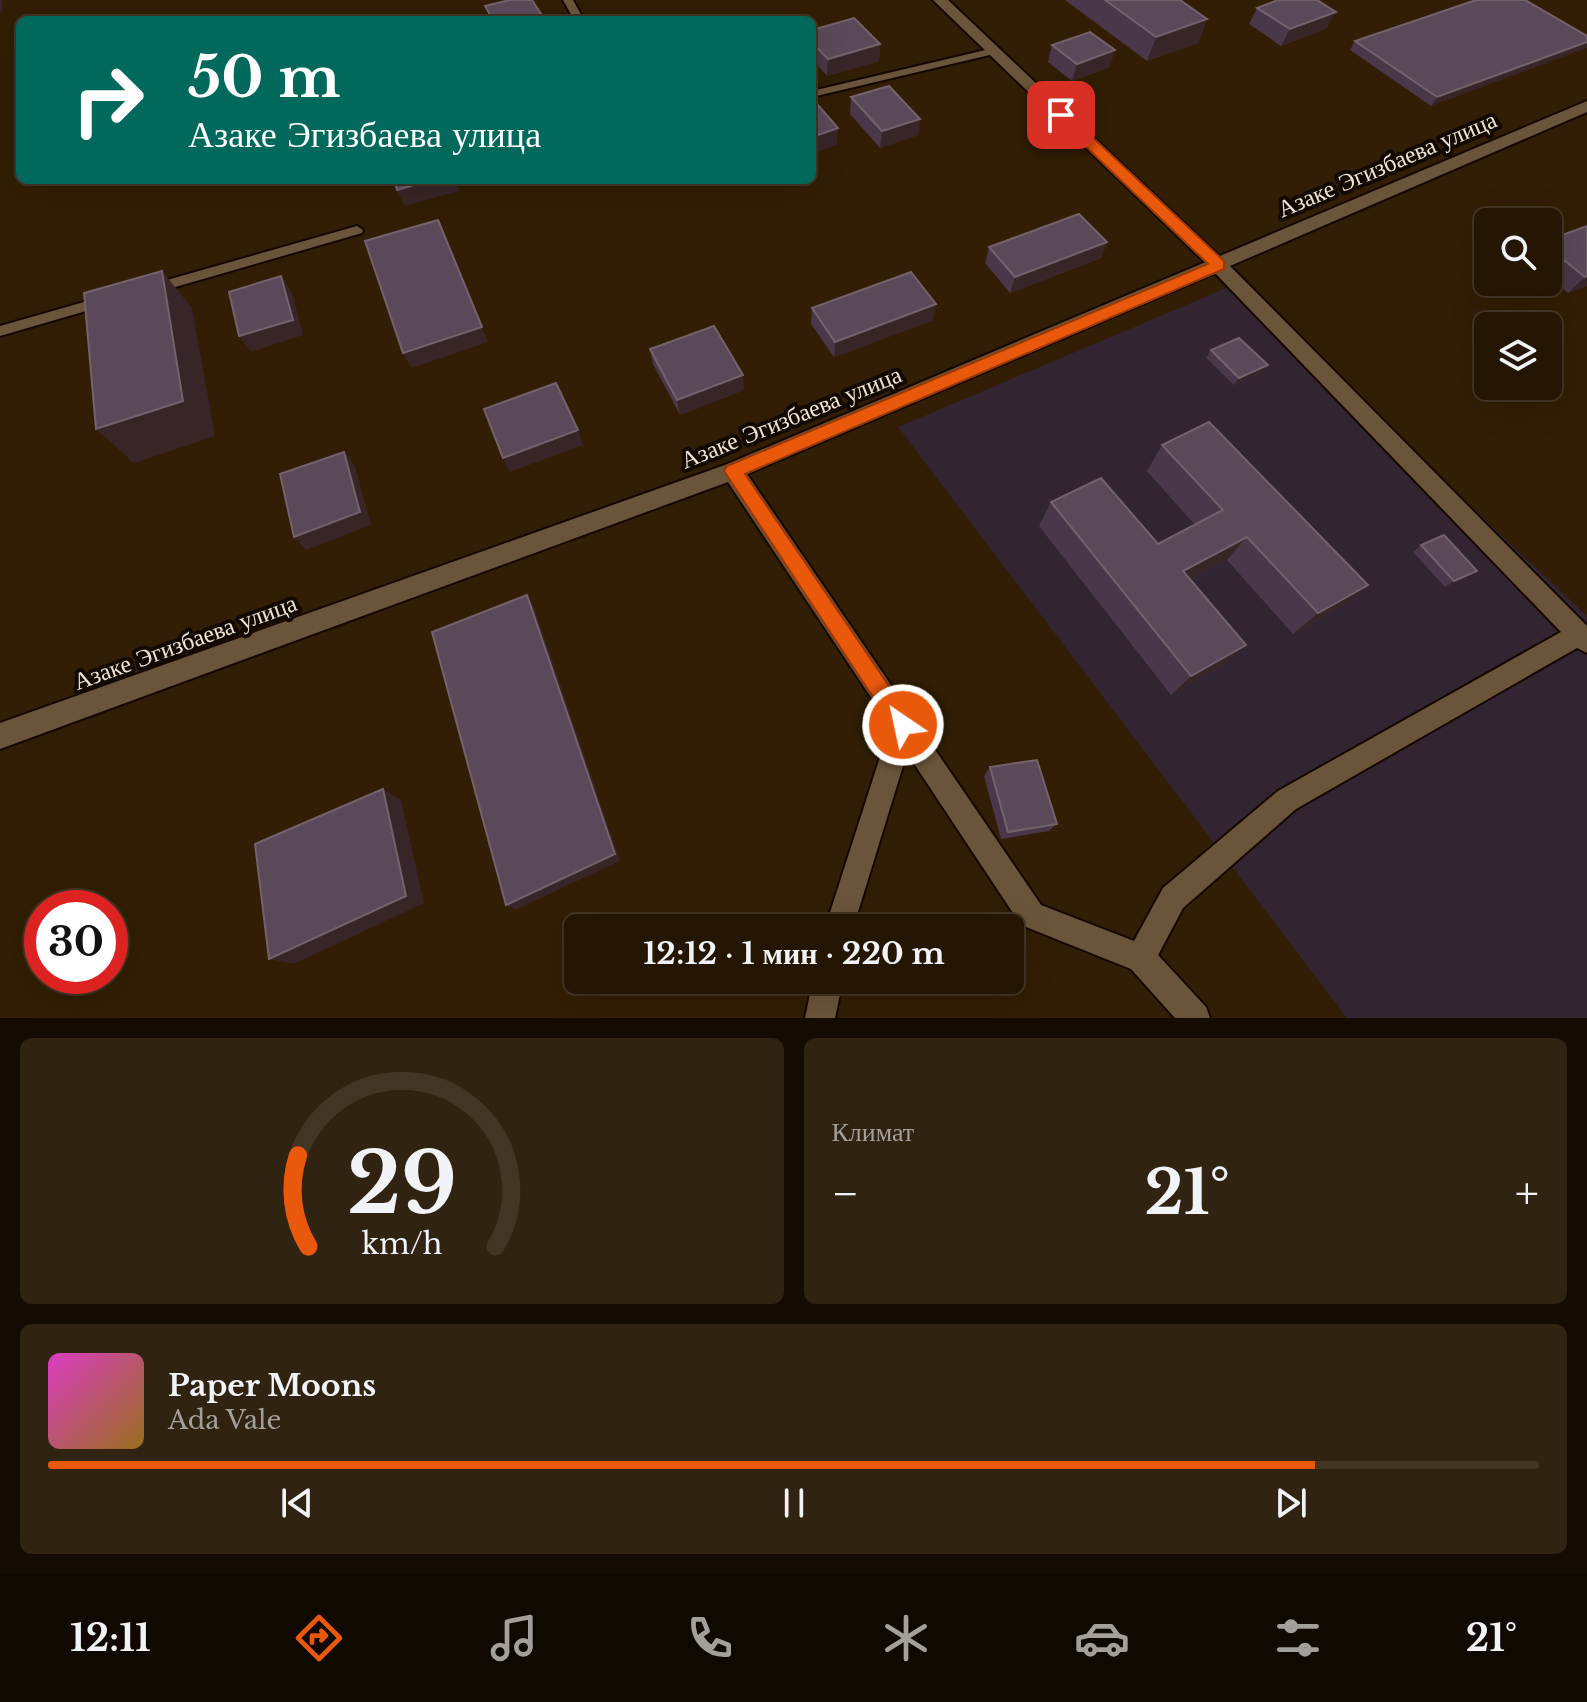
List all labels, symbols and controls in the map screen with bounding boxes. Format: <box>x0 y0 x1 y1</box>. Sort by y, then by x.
text: 50 m <box>188 43 340 112</box>
icon: right <box>56 48 160 152</box>
pin <box>1027 81 1095 149</box>
icon: arrive <box>1039 93 1083 137</box>
street label: Азаке Эгизбаева улица <box>1273 105 1501 223</box>
text: Азаке Эгизбаева улица <box>188 112 541 157</box>
map controls <box>1474 208 1562 400</box>
button: search <box>1474 208 1562 296</box>
button: layers <box>1474 312 1562 400</box>
street label: Азаке Эгизбаева улица <box>676 359 906 475</box>
street label: Азаке Эгизбаева улица <box>69 588 301 696</box>
position arrow <box>861 683 945 767</box>
speed limit sign: 30 <box>24 890 128 994</box>
text: 12:12 · 1 мин · 220 m <box>643 935 945 972</box>
text: Климат <box>832 1116 914 1148</box>
text: 29 <box>347 1132 457 1235</box>
text: 21° <box>1144 1156 1230 1230</box>
text: − <box>832 1166 859 1221</box>
text: + <box>1515 1166 1539 1221</box>
text: km/h <box>361 1226 442 1262</box>
text: Paper Moons <box>168 1367 376 1404</box>
text: Ada Vale <box>168 1404 281 1436</box>
icon: previous <box>275 1481 319 1525</box>
icon: pause <box>772 1481 816 1525</box>
icon: next <box>1269 1481 1313 1525</box>
icon: directions <box>291 1610 347 1666</box>
icon: music <box>486 1610 542 1666</box>
icon: phone <box>682 1610 738 1666</box>
icon: climate <box>878 1610 934 1666</box>
icon: car <box>1074 1610 1130 1666</box>
icon: filters <box>1270 1610 1326 1666</box>
text: 12:11 <box>70 1616 151 1661</box>
text: 21° <box>1466 1616 1517 1661</box>

